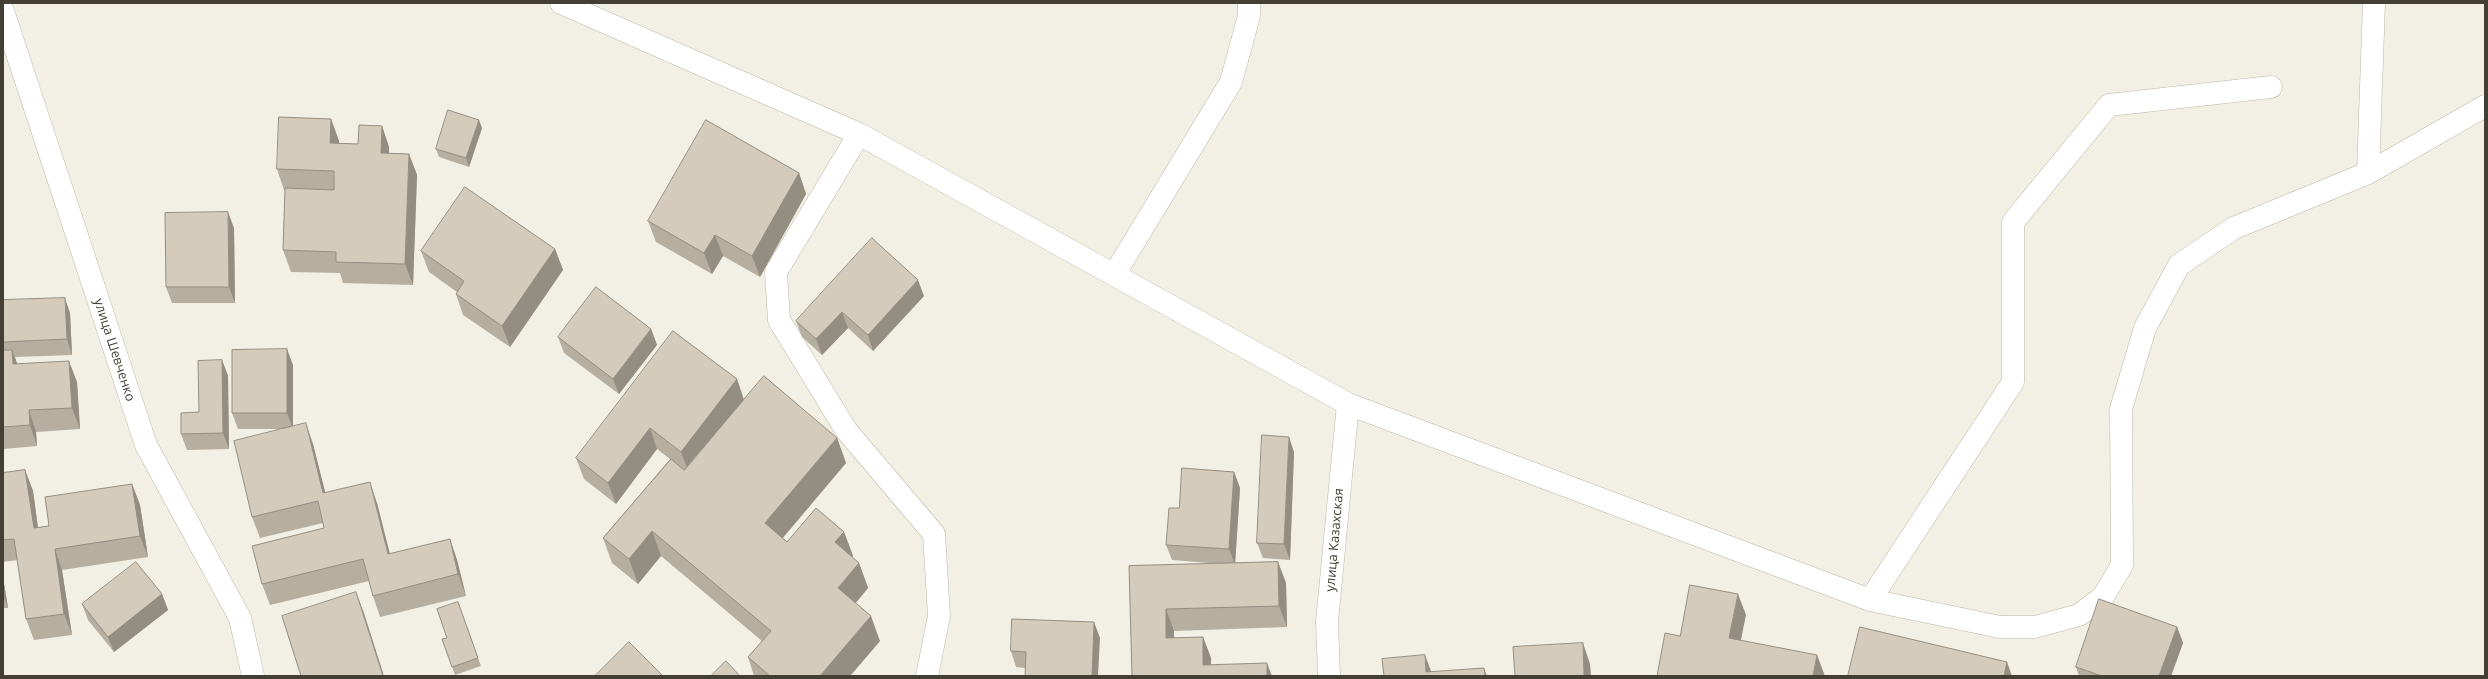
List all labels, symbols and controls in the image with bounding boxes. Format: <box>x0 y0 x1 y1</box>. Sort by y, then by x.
street label: улица Шевченко <box>90 297 138 403</box>
street label: улица Казахская <box>1323 488 1347 592</box>

